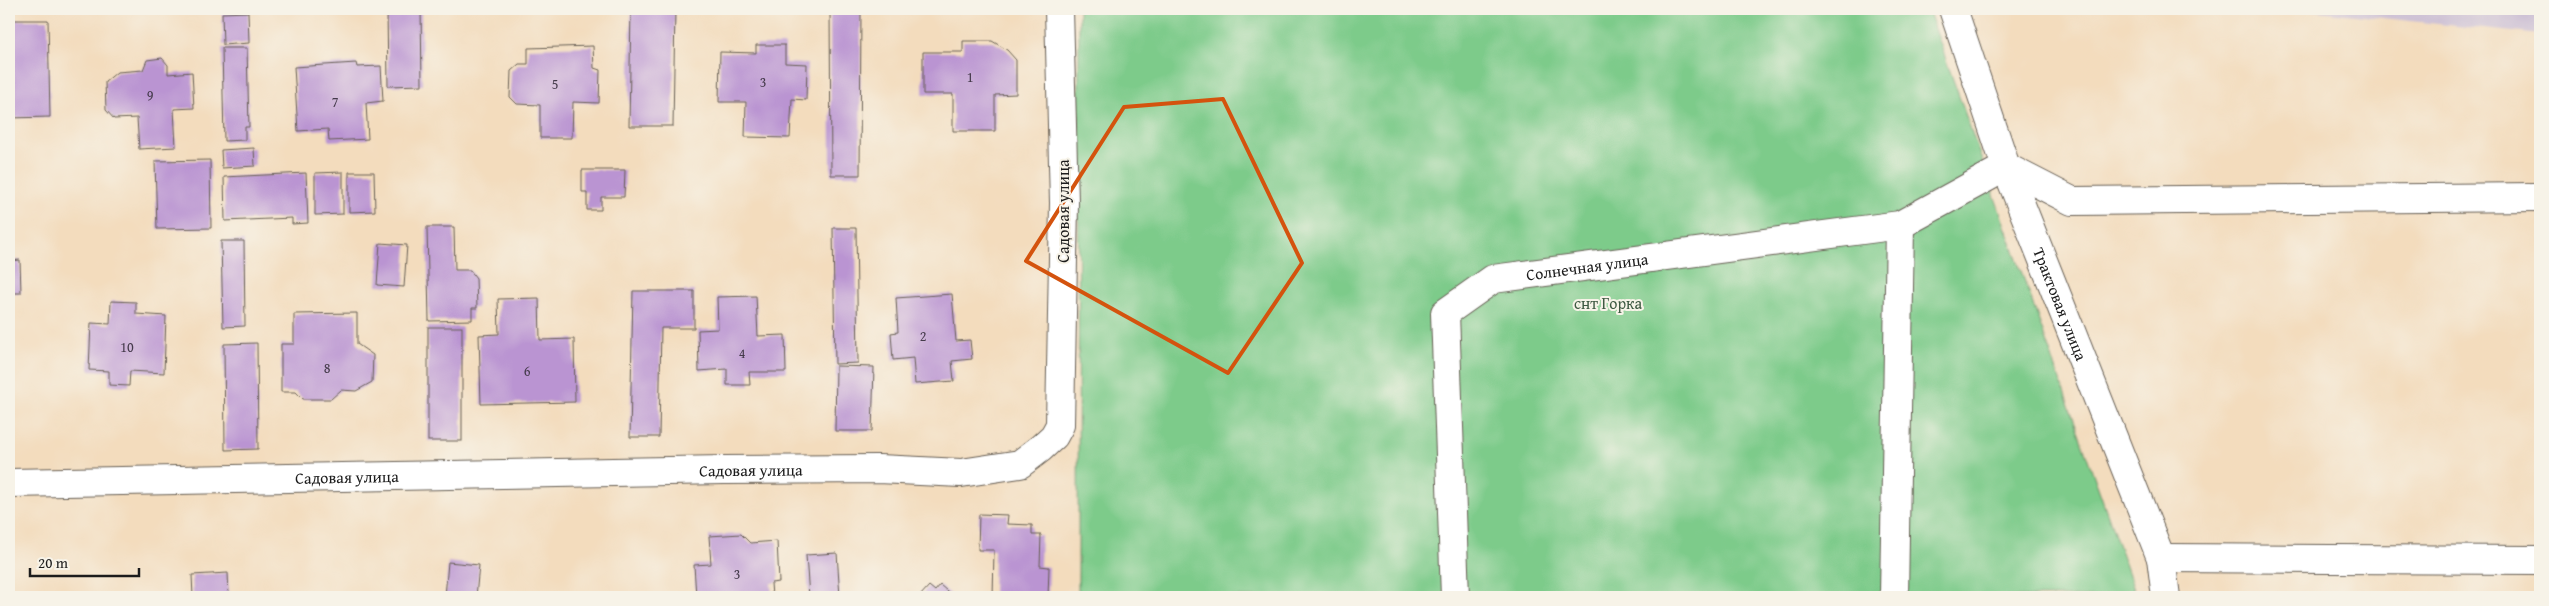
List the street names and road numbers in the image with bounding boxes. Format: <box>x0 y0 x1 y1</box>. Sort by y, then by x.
street label: Садовая улица <box>1051 159 1075 263</box>
street label: Трактовая улица <box>2027 244 2094 364</box>
street label: Солнечная улица <box>1525 246 1650 286</box>
street label: Садовая улица <box>699 457 803 482</box>
street label: Садовая улица <box>295 464 399 490</box>

